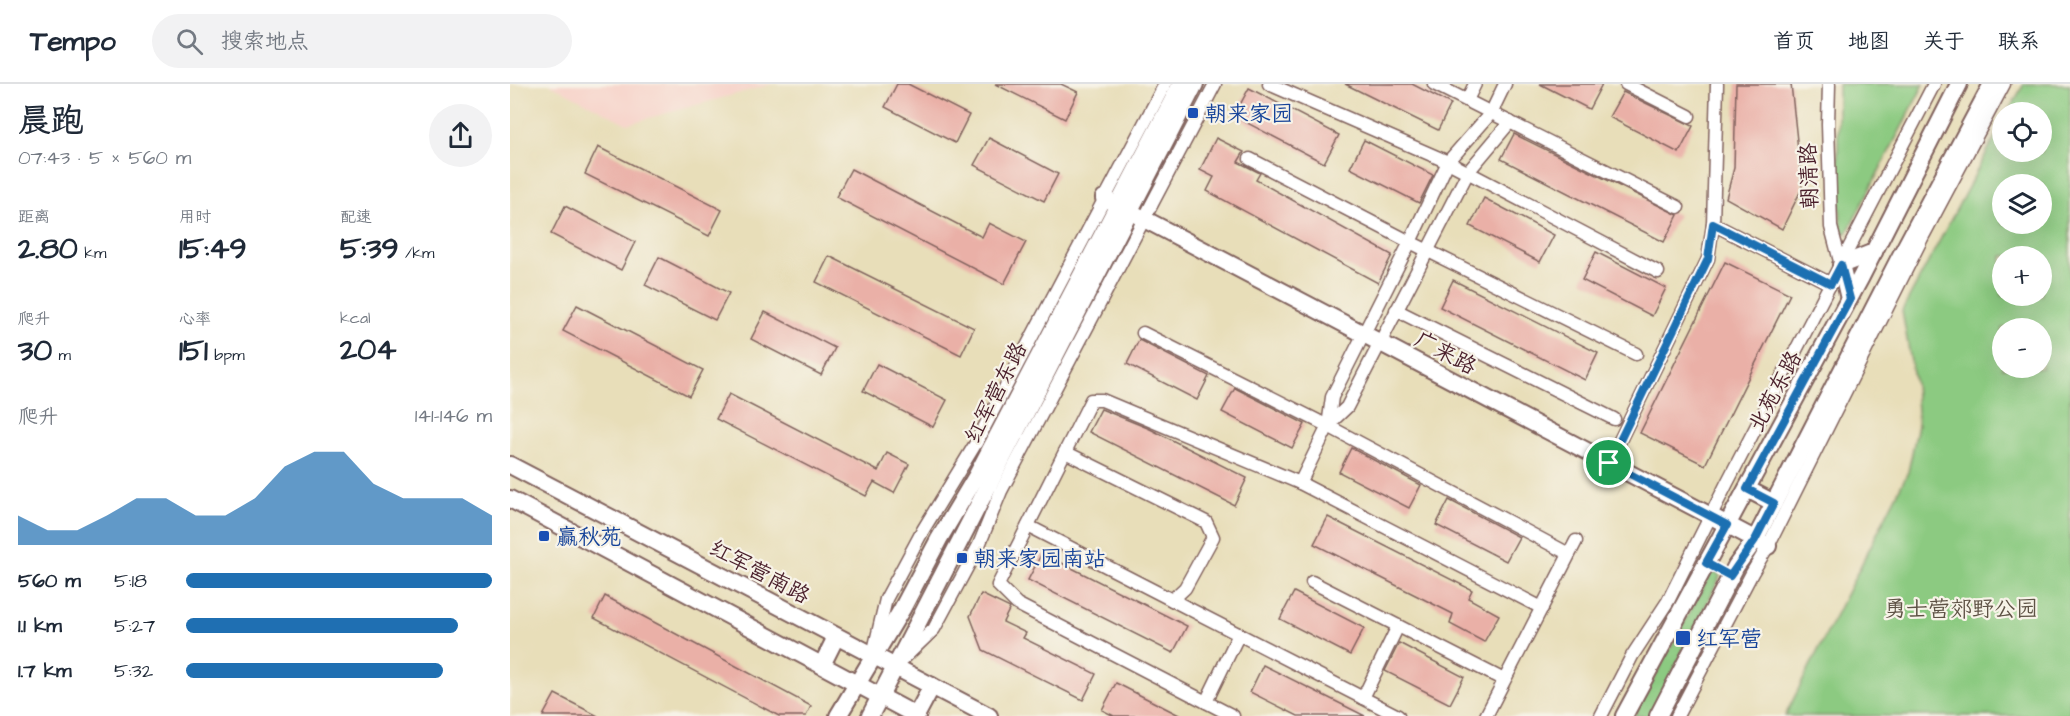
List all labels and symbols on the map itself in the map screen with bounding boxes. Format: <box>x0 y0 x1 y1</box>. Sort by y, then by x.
place label: 朝来家园 <box>1205 99 1293 130</box>
marker: 朝来家园 <box>1186 106 1200 120</box>
street label: 朝清路 <box>1793 142 1826 209</box>
street label: 广来路 <box>1409 324 1482 383</box>
street label: 红军营东路 <box>958 337 1035 449</box>
street label: 北苑东路 <box>1741 346 1810 438</box>
pin <box>1583 437 1634 488</box>
place label: 赢秋苑 <box>556 522 622 553</box>
marker: 赢秋苑 <box>537 529 551 543</box>
street label: 红军营南路 <box>703 533 815 612</box>
place label: 朝来家园南站 <box>974 544 1106 575</box>
marker: 朝来家园南站 <box>955 551 969 565</box>
park label: 勇士营郊野公园 <box>1884 594 2038 625</box>
place label: 红军营 <box>1696 624 1762 655</box>
marker: 红军营 <box>1674 629 1692 647</box>

